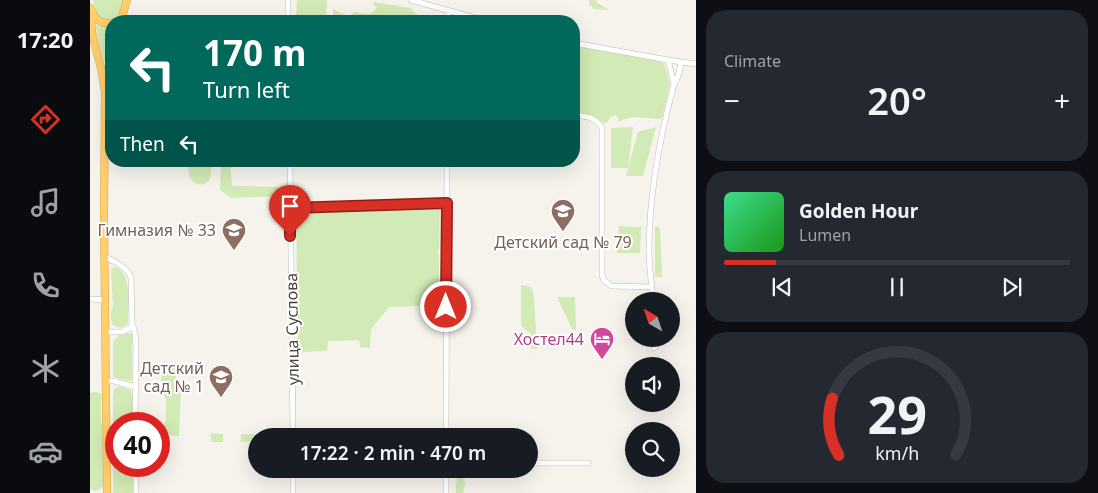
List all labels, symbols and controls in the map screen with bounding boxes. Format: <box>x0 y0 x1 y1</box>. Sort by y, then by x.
text: 17:20 <box>17 24 73 54</box>
text: 170 m <box>203 29 306 76</box>
icon: left <box>120 35 185 100</box>
text: Climate <box>724 50 781 72</box>
text: Turn left <box>203 74 290 104</box>
text: 20° <box>867 74 927 126</box>
text: − <box>724 81 740 119</box>
text: + <box>1054 81 1070 119</box>
icon: directions <box>28 102 63 137</box>
icon: left <box>175 130 203 158</box>
text: Then <box>120 131 165 157</box>
icon: music <box>28 185 63 220</box>
pin <box>269 185 311 236</box>
icon: arrive <box>276 192 304 220</box>
school or university icon: Детский сад № 79 <box>550 198 576 232</box>
text: Golden Hour <box>799 198 918 224</box>
school or university icon: Гимназия № 33 <box>221 217 247 251</box>
place label: Гимназия № 33 <box>97 219 216 241</box>
text: Lumen <box>799 224 851 246</box>
place label: Детский сад № 79 <box>494 231 632 253</box>
icon: phone <box>28 268 63 303</box>
street label: улица Суслова <box>280 273 304 385</box>
icon: previous <box>768 273 796 301</box>
icon: pause <box>883 273 911 301</box>
icon: next <box>998 273 1026 301</box>
position arrow <box>419 280 471 332</box>
north arrow <box>625 292 680 348</box>
map controls <box>625 292 680 477</box>
hotel icon: Хостел44 <box>589 326 615 360</box>
place label: Хостел44 <box>514 328 584 350</box>
icon: climate <box>28 351 63 386</box>
place label: Детский сад № 1 <box>140 357 204 397</box>
button: sound <box>625 357 680 412</box>
school or university icon: Детский сад № 1 <box>208 364 234 398</box>
text: 29 <box>867 378 927 449</box>
speed limit sign: 40 <box>105 412 170 477</box>
button: search <box>625 422 680 477</box>
icon: car <box>28 434 63 469</box>
text: 17:22 · 2 min · 470 m <box>300 440 486 466</box>
text: km/h <box>875 441 919 465</box>

